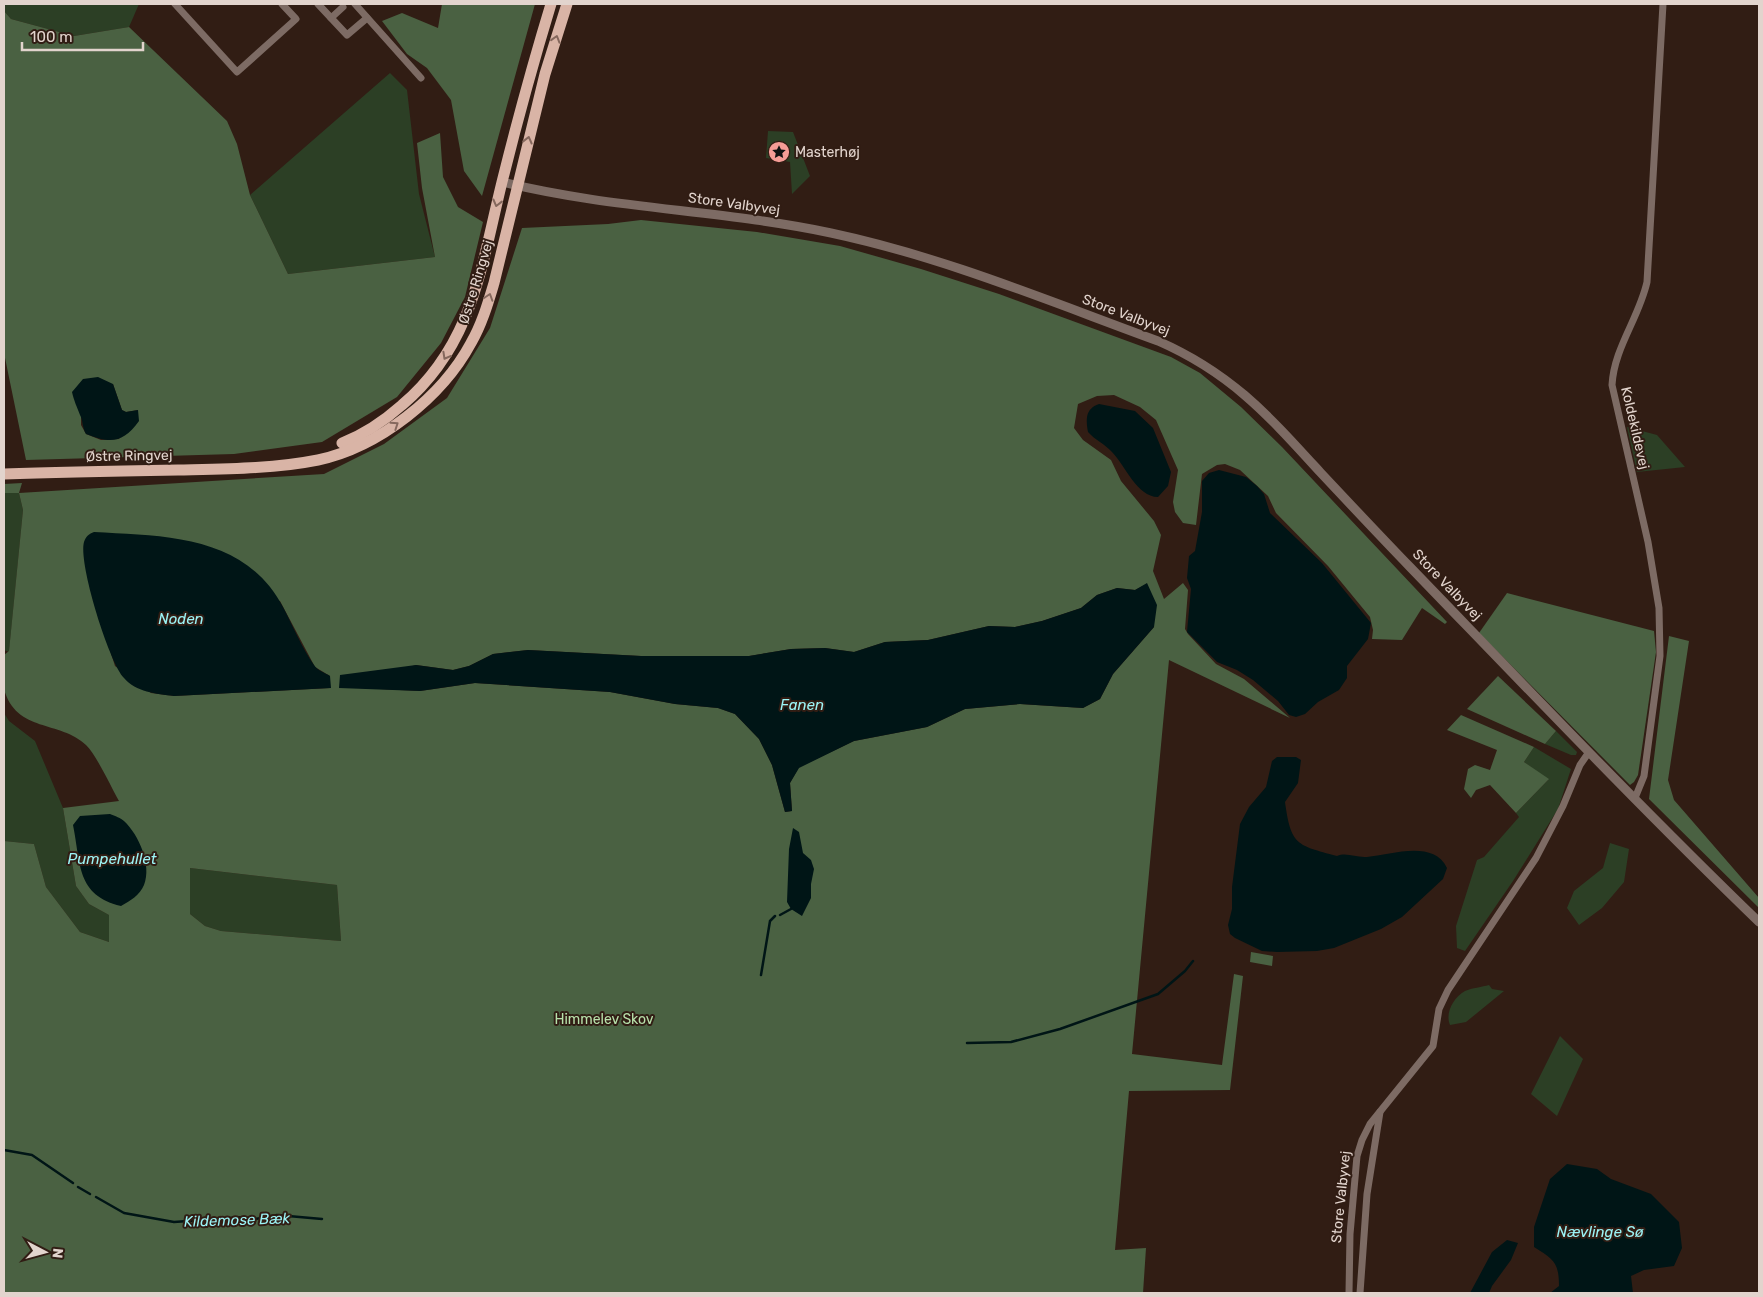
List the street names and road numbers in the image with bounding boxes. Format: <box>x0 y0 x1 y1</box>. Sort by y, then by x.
street label: Store Valbyvej <box>687 189 781 219</box>
street label: Østre Ringvej <box>455 238 497 326</box>
street label: Store Valbyvej <box>1080 290 1172 340</box>
street label: Koldekildevej <box>1617 385 1653 471</box>
street label: Østre Ringvej <box>85 447 173 465</box>
street label: Store Valbyvej <box>1409 546 1485 624</box>
street label: Store Valbyvej <box>1328 1150 1354 1244</box>

